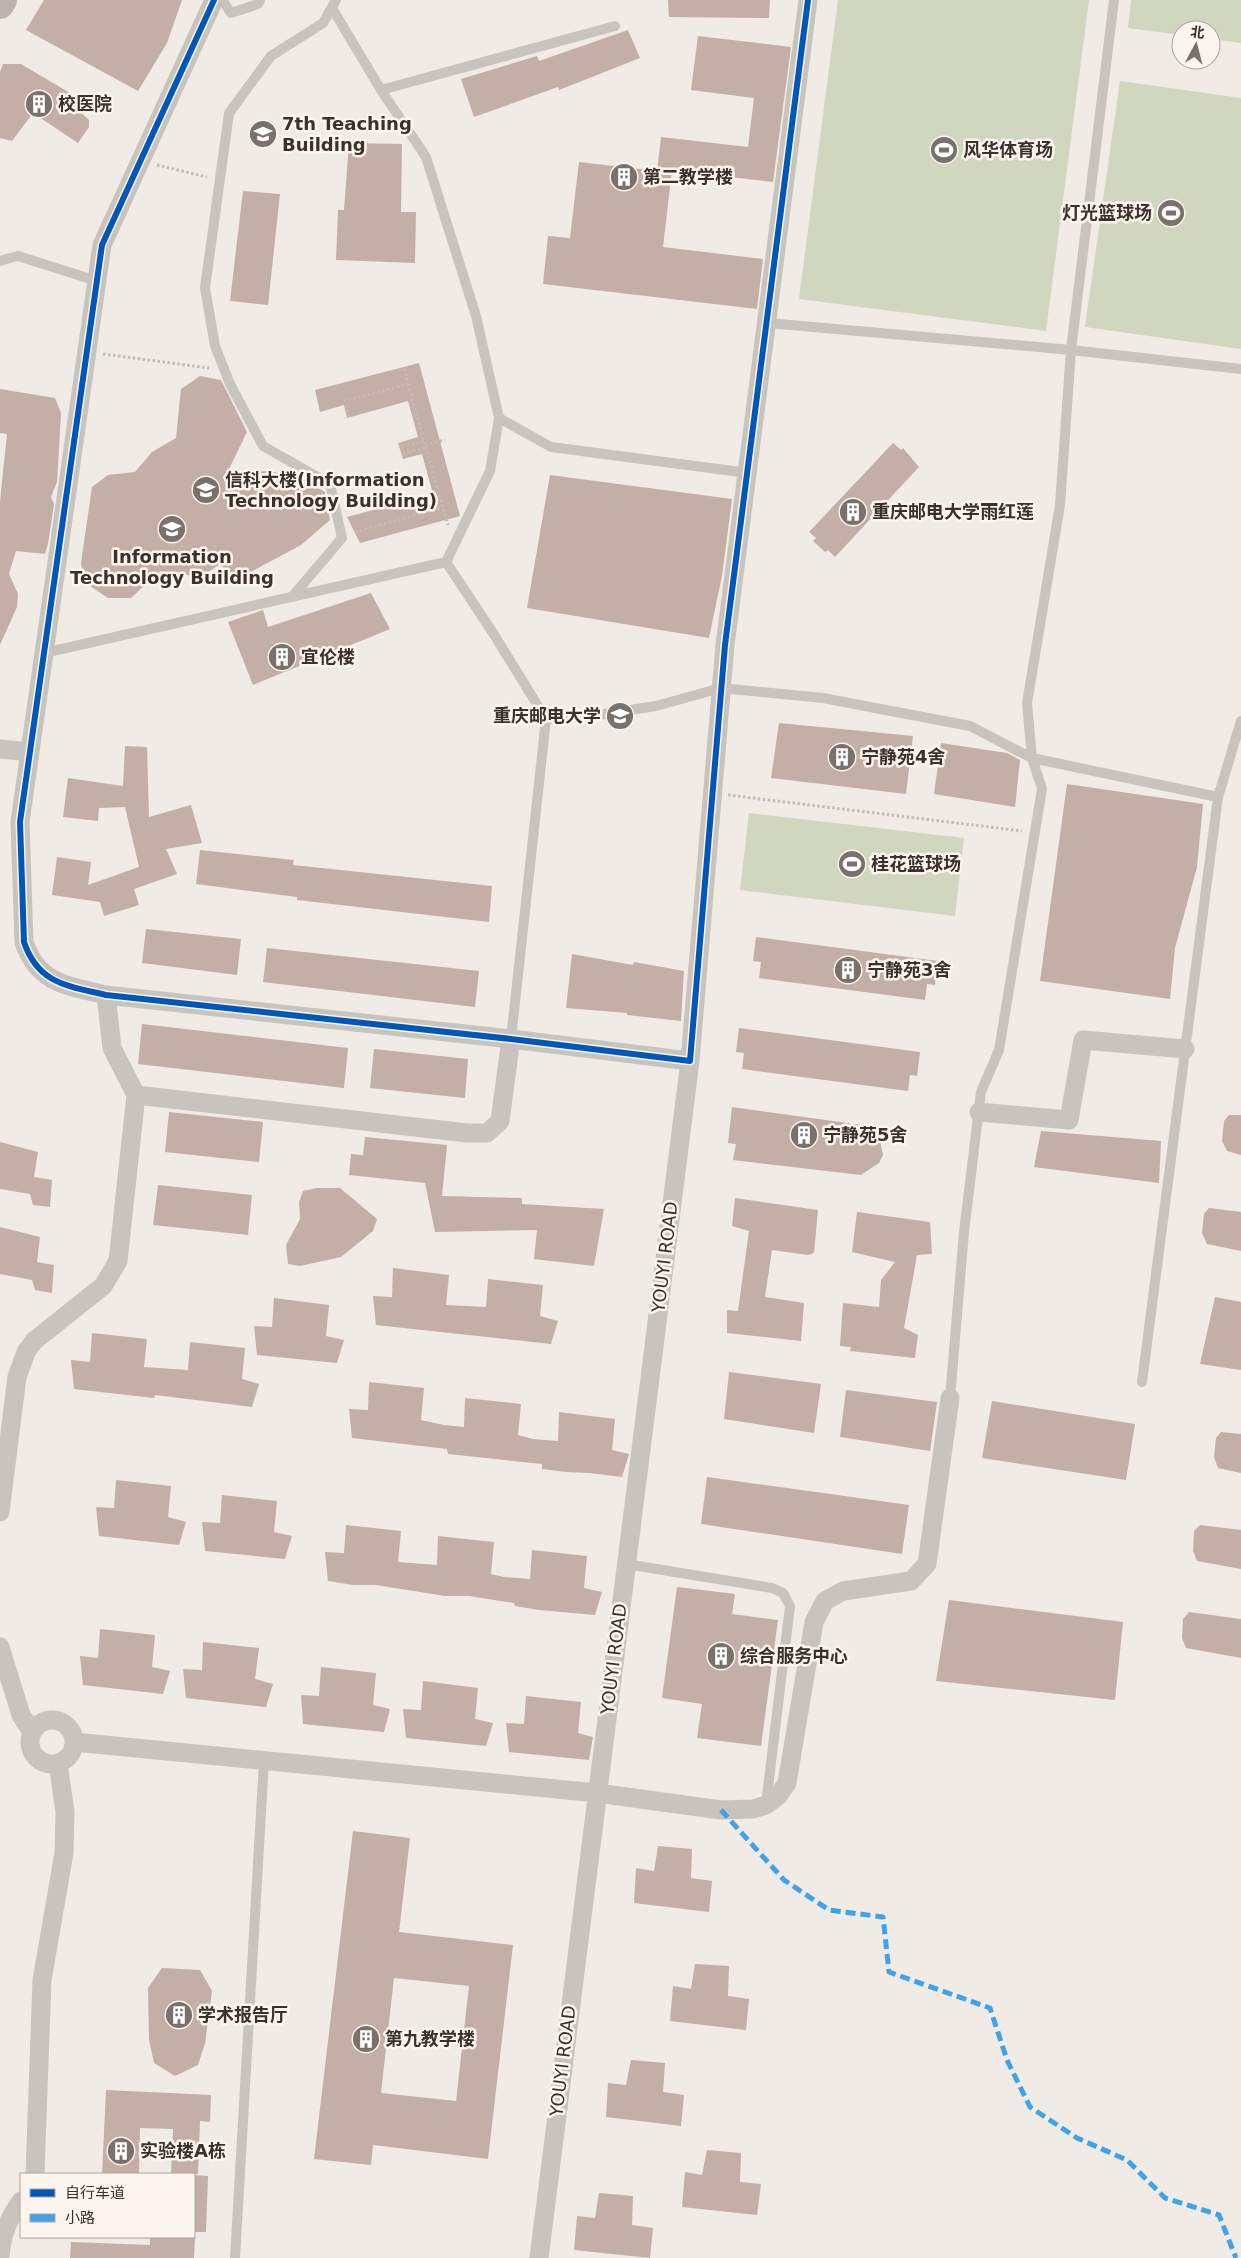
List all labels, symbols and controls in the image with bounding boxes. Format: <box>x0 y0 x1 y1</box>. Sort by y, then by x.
north arrow <box>1171 20 1221 70</box>
text: 北 <box>1190 23 1206 41</box>
building icon: 校医院 <box>24 89 54 119</box>
place label: 校医院 <box>58 93 112 114</box>
place label: 7th Teaching Building <box>282 113 412 155</box>
school or university icon: 7th Teaching Building <box>248 119 278 149</box>
sports icon: 风华体育场 <box>929 135 959 165</box>
place label: 风华体育场 <box>963 139 1053 160</box>
building icon: 第二教学楼 <box>609 162 639 192</box>
place label: 第二教学楼 <box>643 166 733 187</box>
sports icon: 灯光篮球场 <box>1156 198 1186 228</box>
place label: 灯光篮球场 <box>1062 202 1152 223</box>
place label: 信科大楼(Information Technology Building) <box>225 469 437 511</box>
school or university icon: 信科大楼(Information Technology Building) <box>191 475 221 505</box>
building icon: 重庆邮电大学雨红莲 <box>838 497 868 527</box>
place label: 重庆邮电大学雨红莲 <box>872 501 1034 522</box>
school or university icon: Information Technology Building <box>157 514 187 544</box>
place label: Information Technology Building <box>70 546 274 588</box>
building icon: 宜伦楼 <box>267 642 297 672</box>
place label: 宜伦楼 <box>301 646 355 667</box>
school or university icon: 重庆邮电大学 <box>605 701 635 731</box>
place label: 重庆邮电大学 <box>493 705 601 726</box>
building icon: 宁静苑4舍 <box>827 742 857 772</box>
place label: 宁静苑4舍 <box>861 746 946 767</box>
sports icon: 桂花篮球场 <box>837 849 867 879</box>
place label: 桂花篮球场 <box>871 853 961 874</box>
building icon: 宁静苑3舍 <box>833 955 863 985</box>
place label: 宁静苑3舍 <box>867 959 952 980</box>
building icon: 宁静苑5舍 <box>789 1120 819 1150</box>
place label: 宁静苑5舍 <box>823 1124 908 1145</box>
street label: YOUYI ROAD <box>647 1200 682 1315</box>
street label: YOUYI ROAD <box>596 1602 631 1717</box>
building icon: 综合服务中心 <box>706 1641 736 1671</box>
place label: 综合服务中心 <box>740 1645 848 1666</box>
building icon: 学术报告厅 <box>164 2000 194 2030</box>
place label: 学术报告厅 <box>198 2004 288 2025</box>
street label: YOUYI ROAD <box>545 2004 580 2119</box>
building icon: 第九教学楼 <box>351 2024 381 2054</box>
place label: 第九教学楼 <box>385 2028 475 2049</box>
building icon: 实验楼A栋 <box>106 2136 136 2166</box>
place label: 实验楼A栋 <box>140 2140 226 2161</box>
legend <box>20 2173 195 2238</box>
text: 自行车道 <box>65 2184 125 2202</box>
text: 小路 <box>65 2209 95 2227</box>

